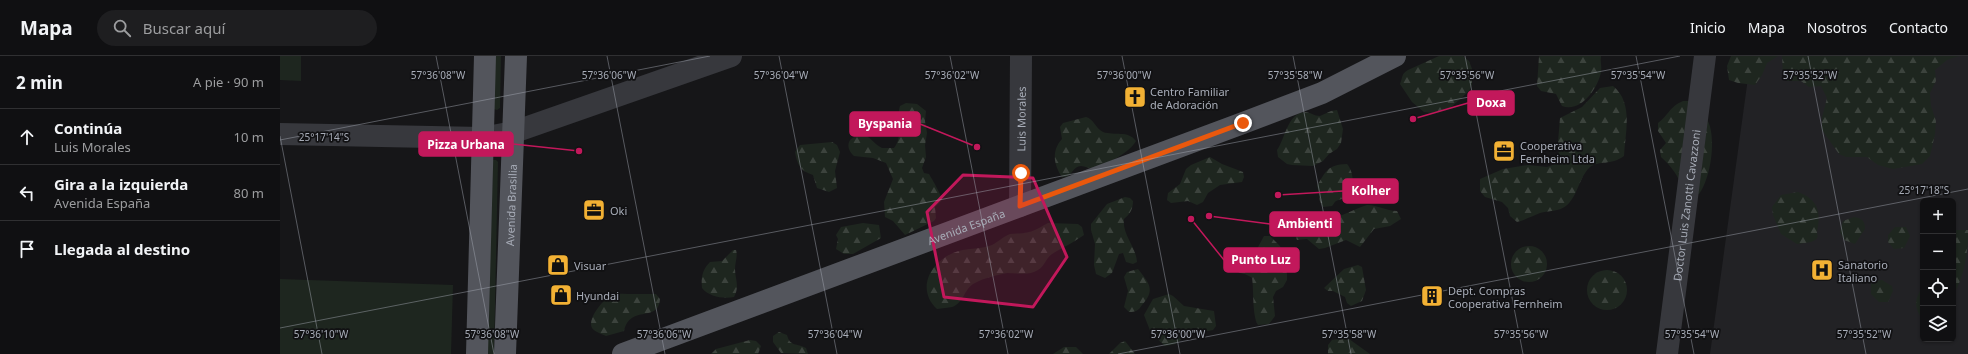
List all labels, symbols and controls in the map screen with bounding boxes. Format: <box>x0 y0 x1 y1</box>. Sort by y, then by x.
search box <box>97 10 377 46</box>
text: Mapa <box>20 15 73 41</box>
icon: search <box>111 17 133 39</box>
text: Buscar aquí <box>143 18 225 38</box>
text: Inicio <box>1690 18 1726 37</box>
text: Mapa <box>1748 18 1785 37</box>
text: Nosotros <box>1807 18 1867 37</box>
text: Contacto <box>1889 18 1948 37</box>
text: 57°36'08"W <box>411 68 466 82</box>
text: 57°36'06"W <box>582 68 637 82</box>
text: 57°36'04"W <box>754 68 809 82</box>
text: 57°36'02"W <box>925 68 980 82</box>
text: 57°36'00"W <box>1097 68 1152 82</box>
text: 57°35'58"W <box>1268 68 1323 82</box>
text: 57°35'56"W <box>1440 68 1495 82</box>
text: 57°35'54"W <box>1611 68 1666 82</box>
text: 57°35'52"W <box>1783 68 1838 82</box>
text: 2 min <box>16 71 63 94</box>
text: A pie · 90 m <box>193 73 264 91</box>
church icon: Centro Familiar de Adoración <box>1122 84 1148 110</box>
place label: Centro Familiar de Adoración <box>1150 84 1230 112</box>
street label: Luis Morales <box>1013 86 1028 152</box>
callout: Doxa <box>1468 91 1514 115</box>
text: Doxa <box>1476 94 1506 111</box>
callout: Byspania <box>850 112 920 136</box>
route end <box>1234 114 1252 132</box>
text: Byspania <box>858 115 912 132</box>
text: Continúa <box>54 118 122 138</box>
icon: ahead <box>16 126 38 148</box>
text: 10 m <box>234 128 264 146</box>
street label: Doctor Luis Zanotti Cavazzoni <box>1669 128 1703 282</box>
text: 25°17'14"S <box>299 130 350 144</box>
callout: Pizza Urbana <box>419 132 513 156</box>
text: Pizza Urbana <box>427 136 505 153</box>
text: Luis Morales <box>54 138 131 156</box>
office icon: Cooperativa Fernheim Ltda <box>1491 138 1517 164</box>
place label: Cooperativa Fernheim Ltda <box>1520 138 1595 166</box>
street label: Avenida Brasilia <box>501 164 520 246</box>
route start <box>1012 164 1030 182</box>
text: Gira a la izquierda <box>54 174 188 194</box>
callout: Kolher <box>1343 179 1398 203</box>
icon: left <box>16 182 38 204</box>
text: Kolher <box>1351 182 1391 199</box>
text: 25°17'18"S <box>1899 183 1950 197</box>
text: 80 m <box>234 184 264 202</box>
text: Avenida España <box>54 194 150 212</box>
office icon: Oki <box>581 197 607 223</box>
map controls <box>1920 198 1956 342</box>
button: + <box>1920 198 1956 234</box>
place label: Oki <box>610 203 627 218</box>
street label: Avenida España <box>925 205 1007 247</box>
callout: Ambienti <box>1270 212 1340 236</box>
text: Ambienti <box>1278 215 1332 232</box>
button: − <box>1920 234 1956 270</box>
icon: arrive <box>16 238 38 260</box>
text: Llegada al destino <box>54 239 190 259</box>
callout: Punto Luz <box>1224 248 1299 272</box>
text: Punto Luz <box>1231 251 1291 268</box>
shop icon: Visuar <box>545 252 571 278</box>
hospital icon: Sanatorio Italiano <box>1809 257 1835 283</box>
place label: Sanatorio Italiano <box>1838 257 1888 285</box>
place label: Visuar <box>574 258 607 273</box>
button: locate <box>1920 270 1956 306</box>
shop icon: Hyundai <box>548 282 574 308</box>
building icon: Dept. Compras Cooperativa Fernheim <box>1419 283 1445 309</box>
place label: Dept. Compras Cooperativa Fernheim <box>1448 283 1563 311</box>
place label: Hyundai <box>576 288 619 303</box>
button: layers <box>1920 306 1956 342</box>
text: 57°36'10"W <box>294 327 349 341</box>
text: 57°36'08"W <box>465 327 520 341</box>
text: 57°36'06"W <box>637 327 692 341</box>
text: 57°36'04"W <box>808 327 863 341</box>
text: 57°36'02"W <box>979 327 1034 341</box>
text: 57°36'00"W <box>1151 327 1206 341</box>
text: 57°35'58"W <box>1322 327 1377 341</box>
text: 57°35'56"W <box>1494 327 1549 341</box>
text: 57°35'54"W <box>1665 327 1720 341</box>
text: 57°35'52"W <box>1837 327 1892 341</box>

